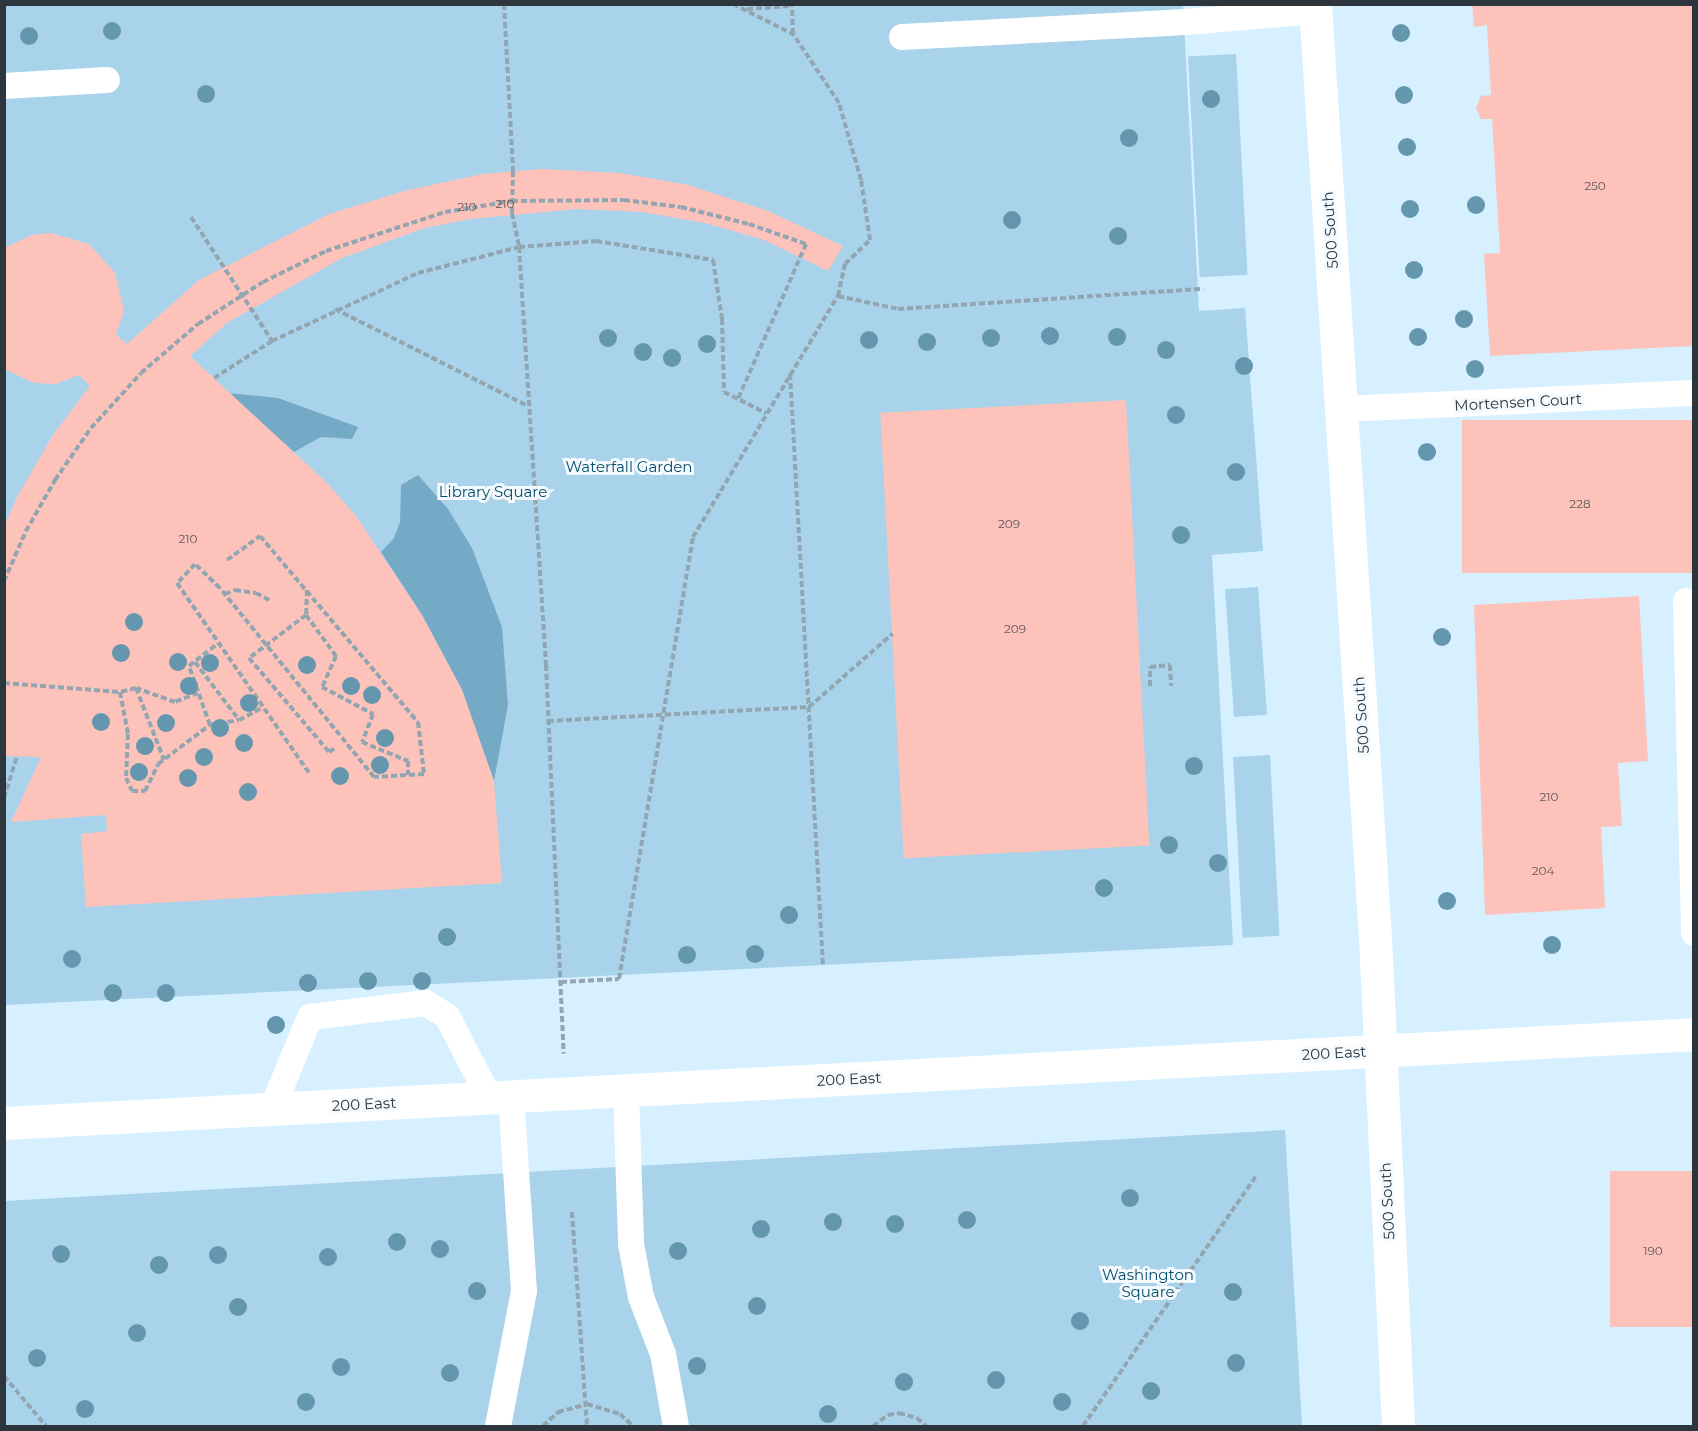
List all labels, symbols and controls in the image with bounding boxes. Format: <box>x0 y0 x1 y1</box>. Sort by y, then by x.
house number: 250 <box>1584 179 1606 193</box>
street label: 500 South <box>1318 191 1342 269</box>
house number: 210 <box>495 197 515 211</box>
house number: 210 <box>457 200 477 214</box>
street label: Mortensen Court <box>1454 390 1582 414</box>
park label: Waterfall Garden <box>566 458 692 476</box>
park label: Library Square <box>439 483 547 501</box>
house number: 228 <box>1569 497 1591 511</box>
house number: 209 <box>998 517 1020 531</box>
house number: 210 <box>178 532 198 546</box>
house number: 209 <box>1004 622 1026 636</box>
street label: 500 South <box>1349 676 1373 754</box>
house number: 210 <box>1539 790 1559 804</box>
house number: 204 <box>1532 864 1554 878</box>
street label: 200 East <box>1301 1042 1367 1064</box>
street label: 200 East <box>816 1068 882 1090</box>
street label: 200 East <box>331 1093 397 1115</box>
street label: 500 South <box>1376 1162 1398 1240</box>
house number: 190 <box>1643 1244 1663 1258</box>
park label: Washington Square <box>1102 1265 1194 1300</box>

